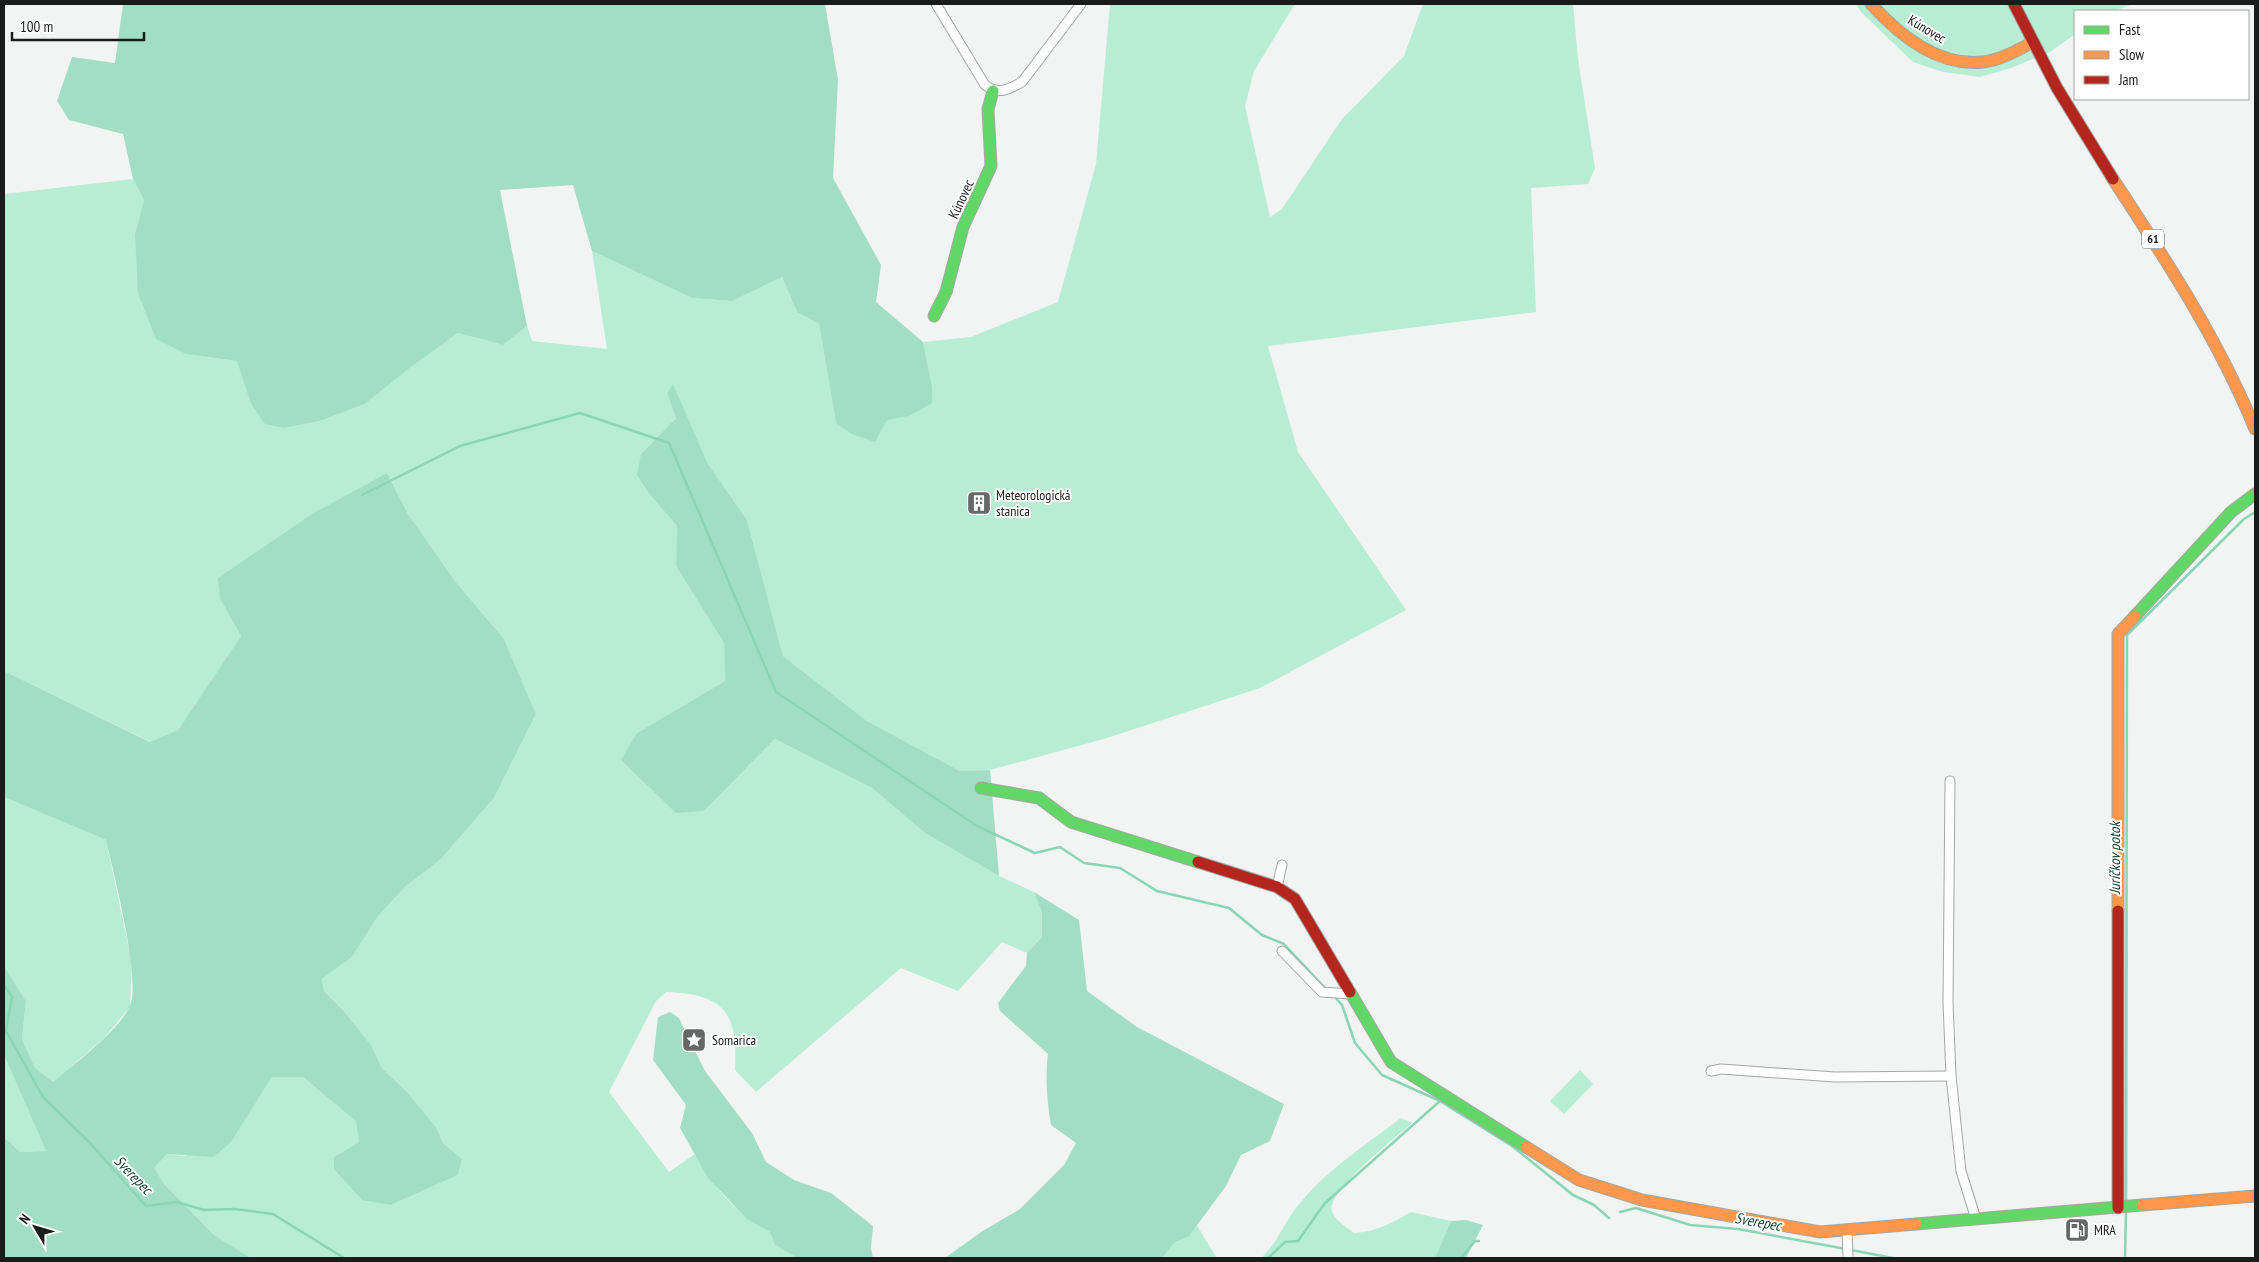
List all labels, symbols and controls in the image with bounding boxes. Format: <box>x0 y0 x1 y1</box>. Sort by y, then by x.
scale bar <box>12 10 145 42</box>
legend <box>2074 10 2249 100</box>
street label: Kúnovec <box>1905 11 1949 47</box>
text: 100 m <box>20 17 53 36</box>
text: Fast <box>2119 20 2140 39</box>
text: Slow <box>2119 45 2144 64</box>
text: Jam <box>2118 70 2138 89</box>
street label: Kúnovec <box>944 177 978 221</box>
road number: 61 <box>2142 230 2164 248</box>
place label: Meteorologická stanica <box>996 486 1070 520</box>
building icon: Meteorologická stanica <box>966 490 992 516</box>
water label: Juríčkov potok <box>2105 819 2124 895</box>
place icon: Somarica <box>681 1027 707 1053</box>
place label: Somarica <box>712 1031 756 1049</box>
water label: Sverepec <box>110 1151 158 1199</box>
north arrow <box>10 1202 60 1252</box>
water label: Sverepec <box>1733 1208 1784 1235</box>
text: N <box>15 1210 34 1228</box>
fuel station icon: MRA <box>2064 1217 2090 1243</box>
place label: MRA <box>2094 1221 2116 1239</box>

